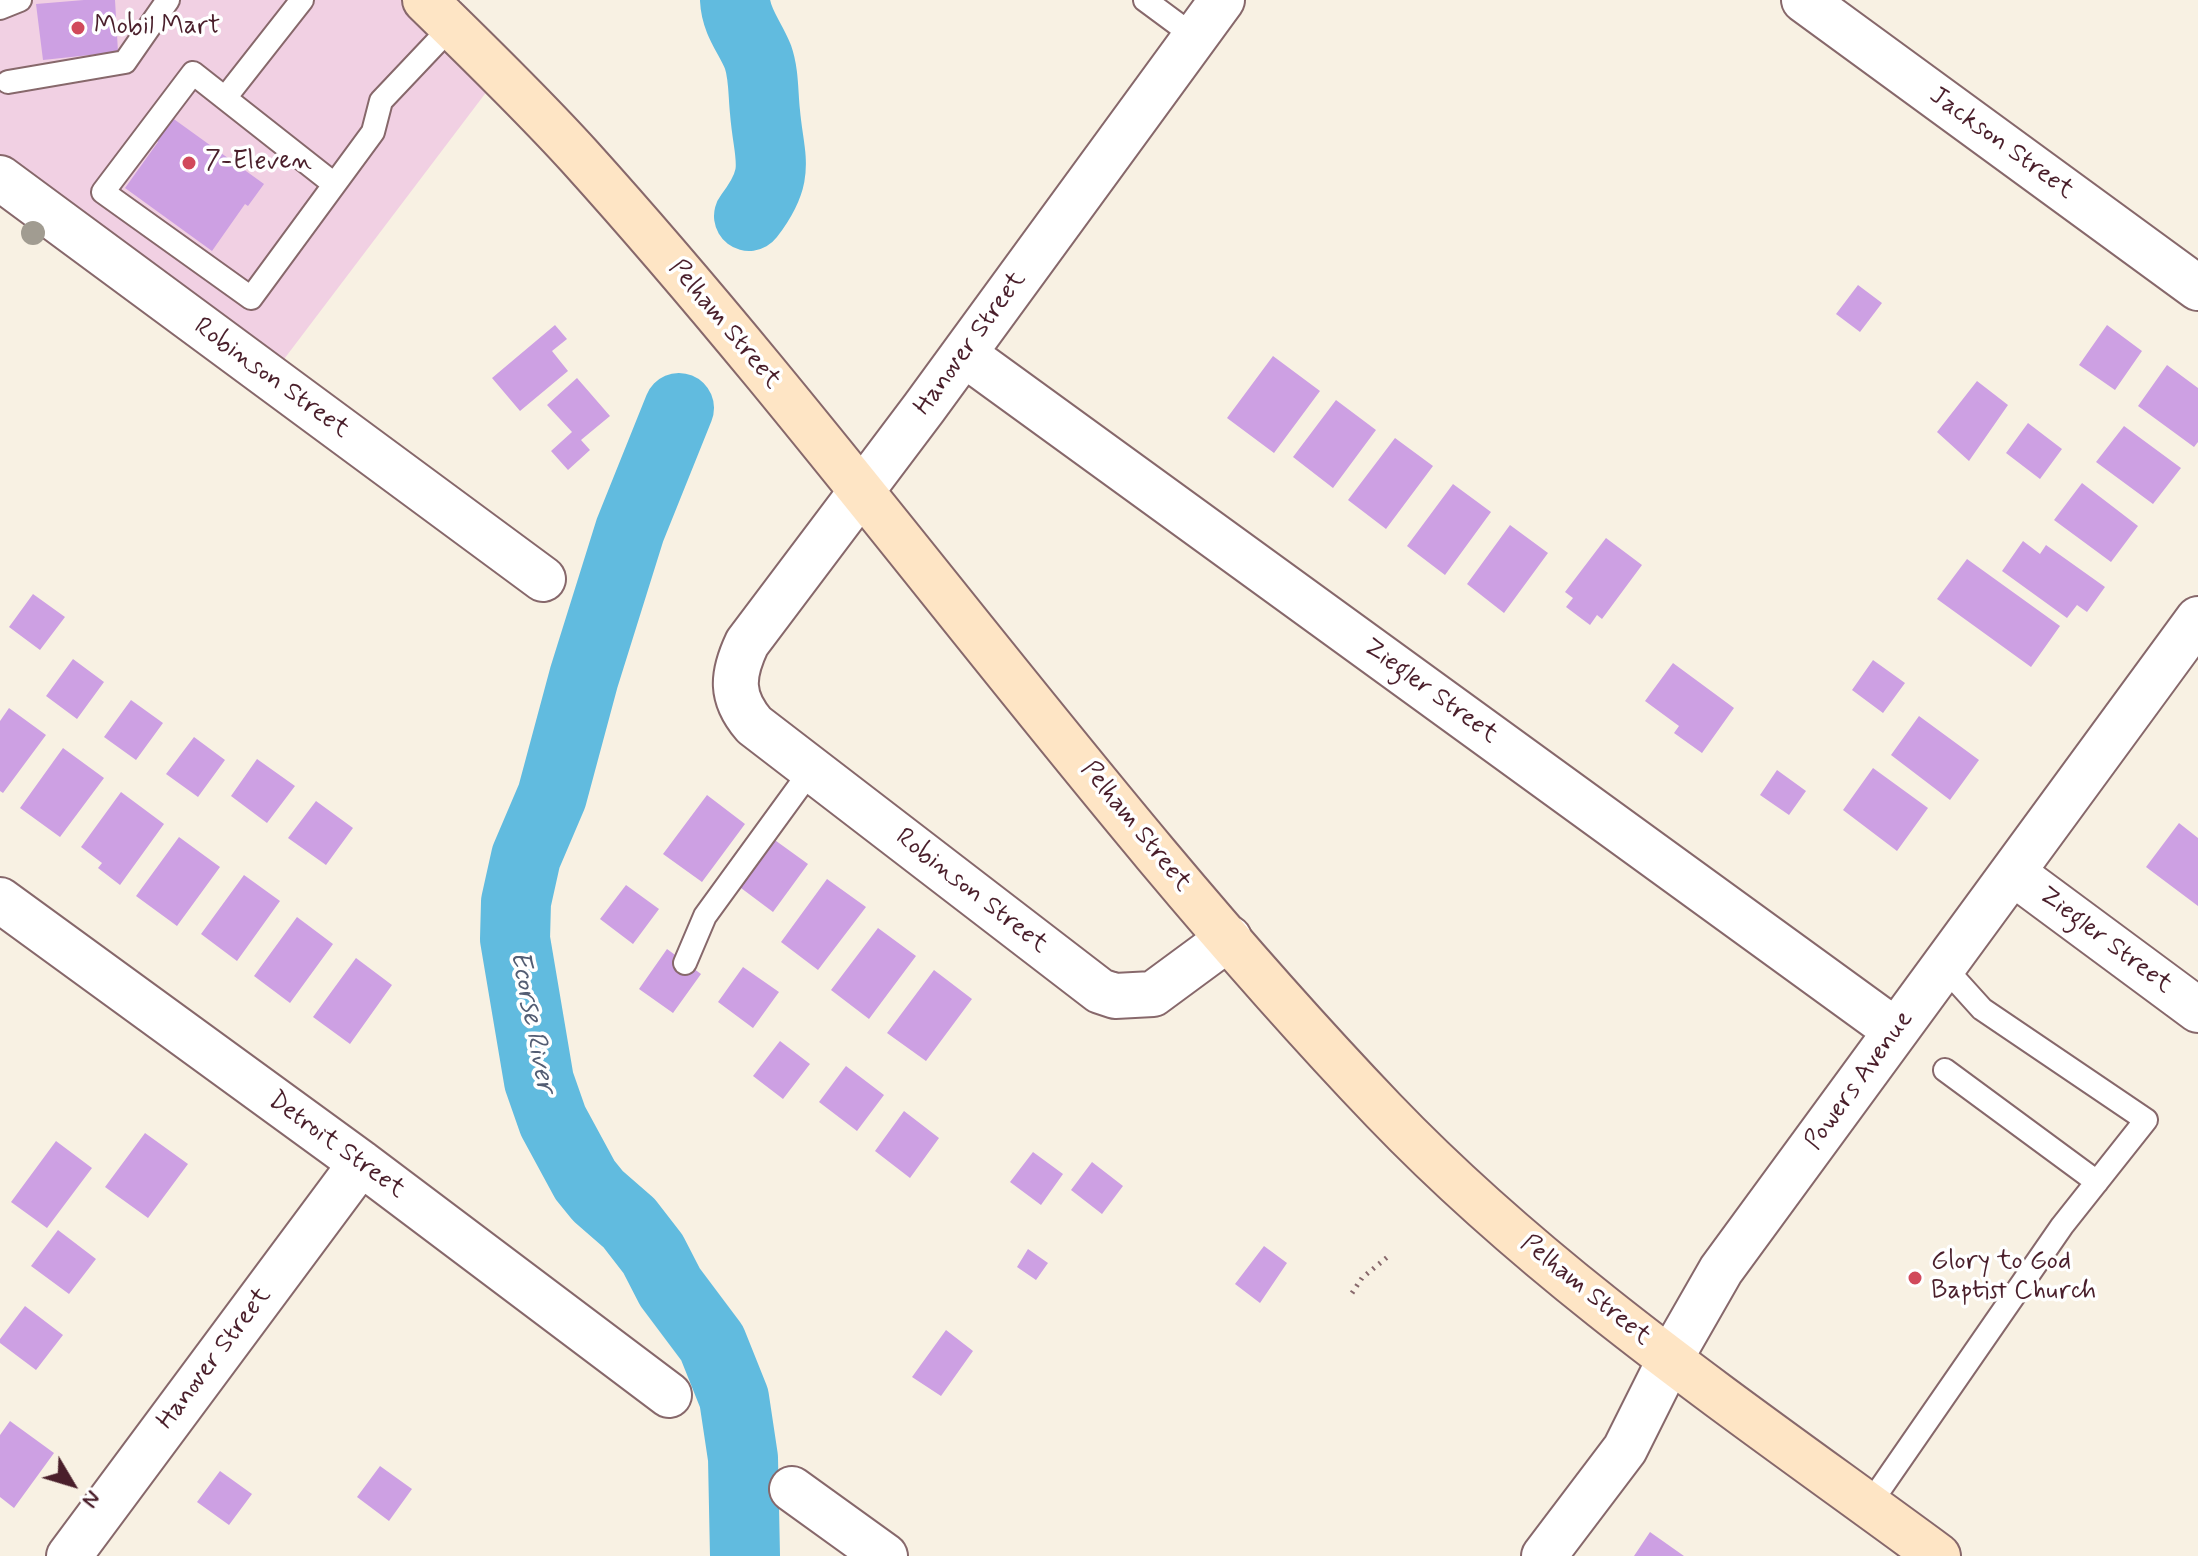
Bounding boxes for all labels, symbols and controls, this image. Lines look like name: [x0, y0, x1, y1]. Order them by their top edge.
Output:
place label: Mobil Mart: [94, 12, 220, 44]
marker: Mobil Mart: [69, 19, 87, 37]
street label: Jackson Street: [1922, 81, 2080, 207]
place label: 7-Eleven: [205, 147, 312, 179]
marker: 7-Eleven: [180, 154, 198, 172]
street label: Pelham Street: [661, 254, 787, 396]
street label: Hanover Street: [908, 266, 1034, 422]
street label: Robinson Street: [187, 312, 355, 446]
street label: Ziegler Street: [1356, 633, 1504, 751]
street label: Pelham Street: [1073, 755, 1197, 899]
street label: Robinson Street: [888, 823, 1054, 961]
street label: Ziegler Street: [2032, 881, 2178, 1001]
water label: Ecorse River: [501, 948, 561, 1096]
street label: Powers Avenue: [1799, 1005, 1921, 1157]
street label: Detroit Street: [261, 1086, 411, 1206]
street label: Pelham Street: [1513, 1229, 1657, 1353]
place label: Glory to God Baptist Church: [1931, 1247, 2096, 1308]
marker: Glory to God Baptist Church: [1906, 1269, 1924, 1287]
street label: Hanover Street: [151, 1282, 279, 1436]
north arrow: [32, 1444, 112, 1524]
text: N: [75, 1484, 106, 1513]

